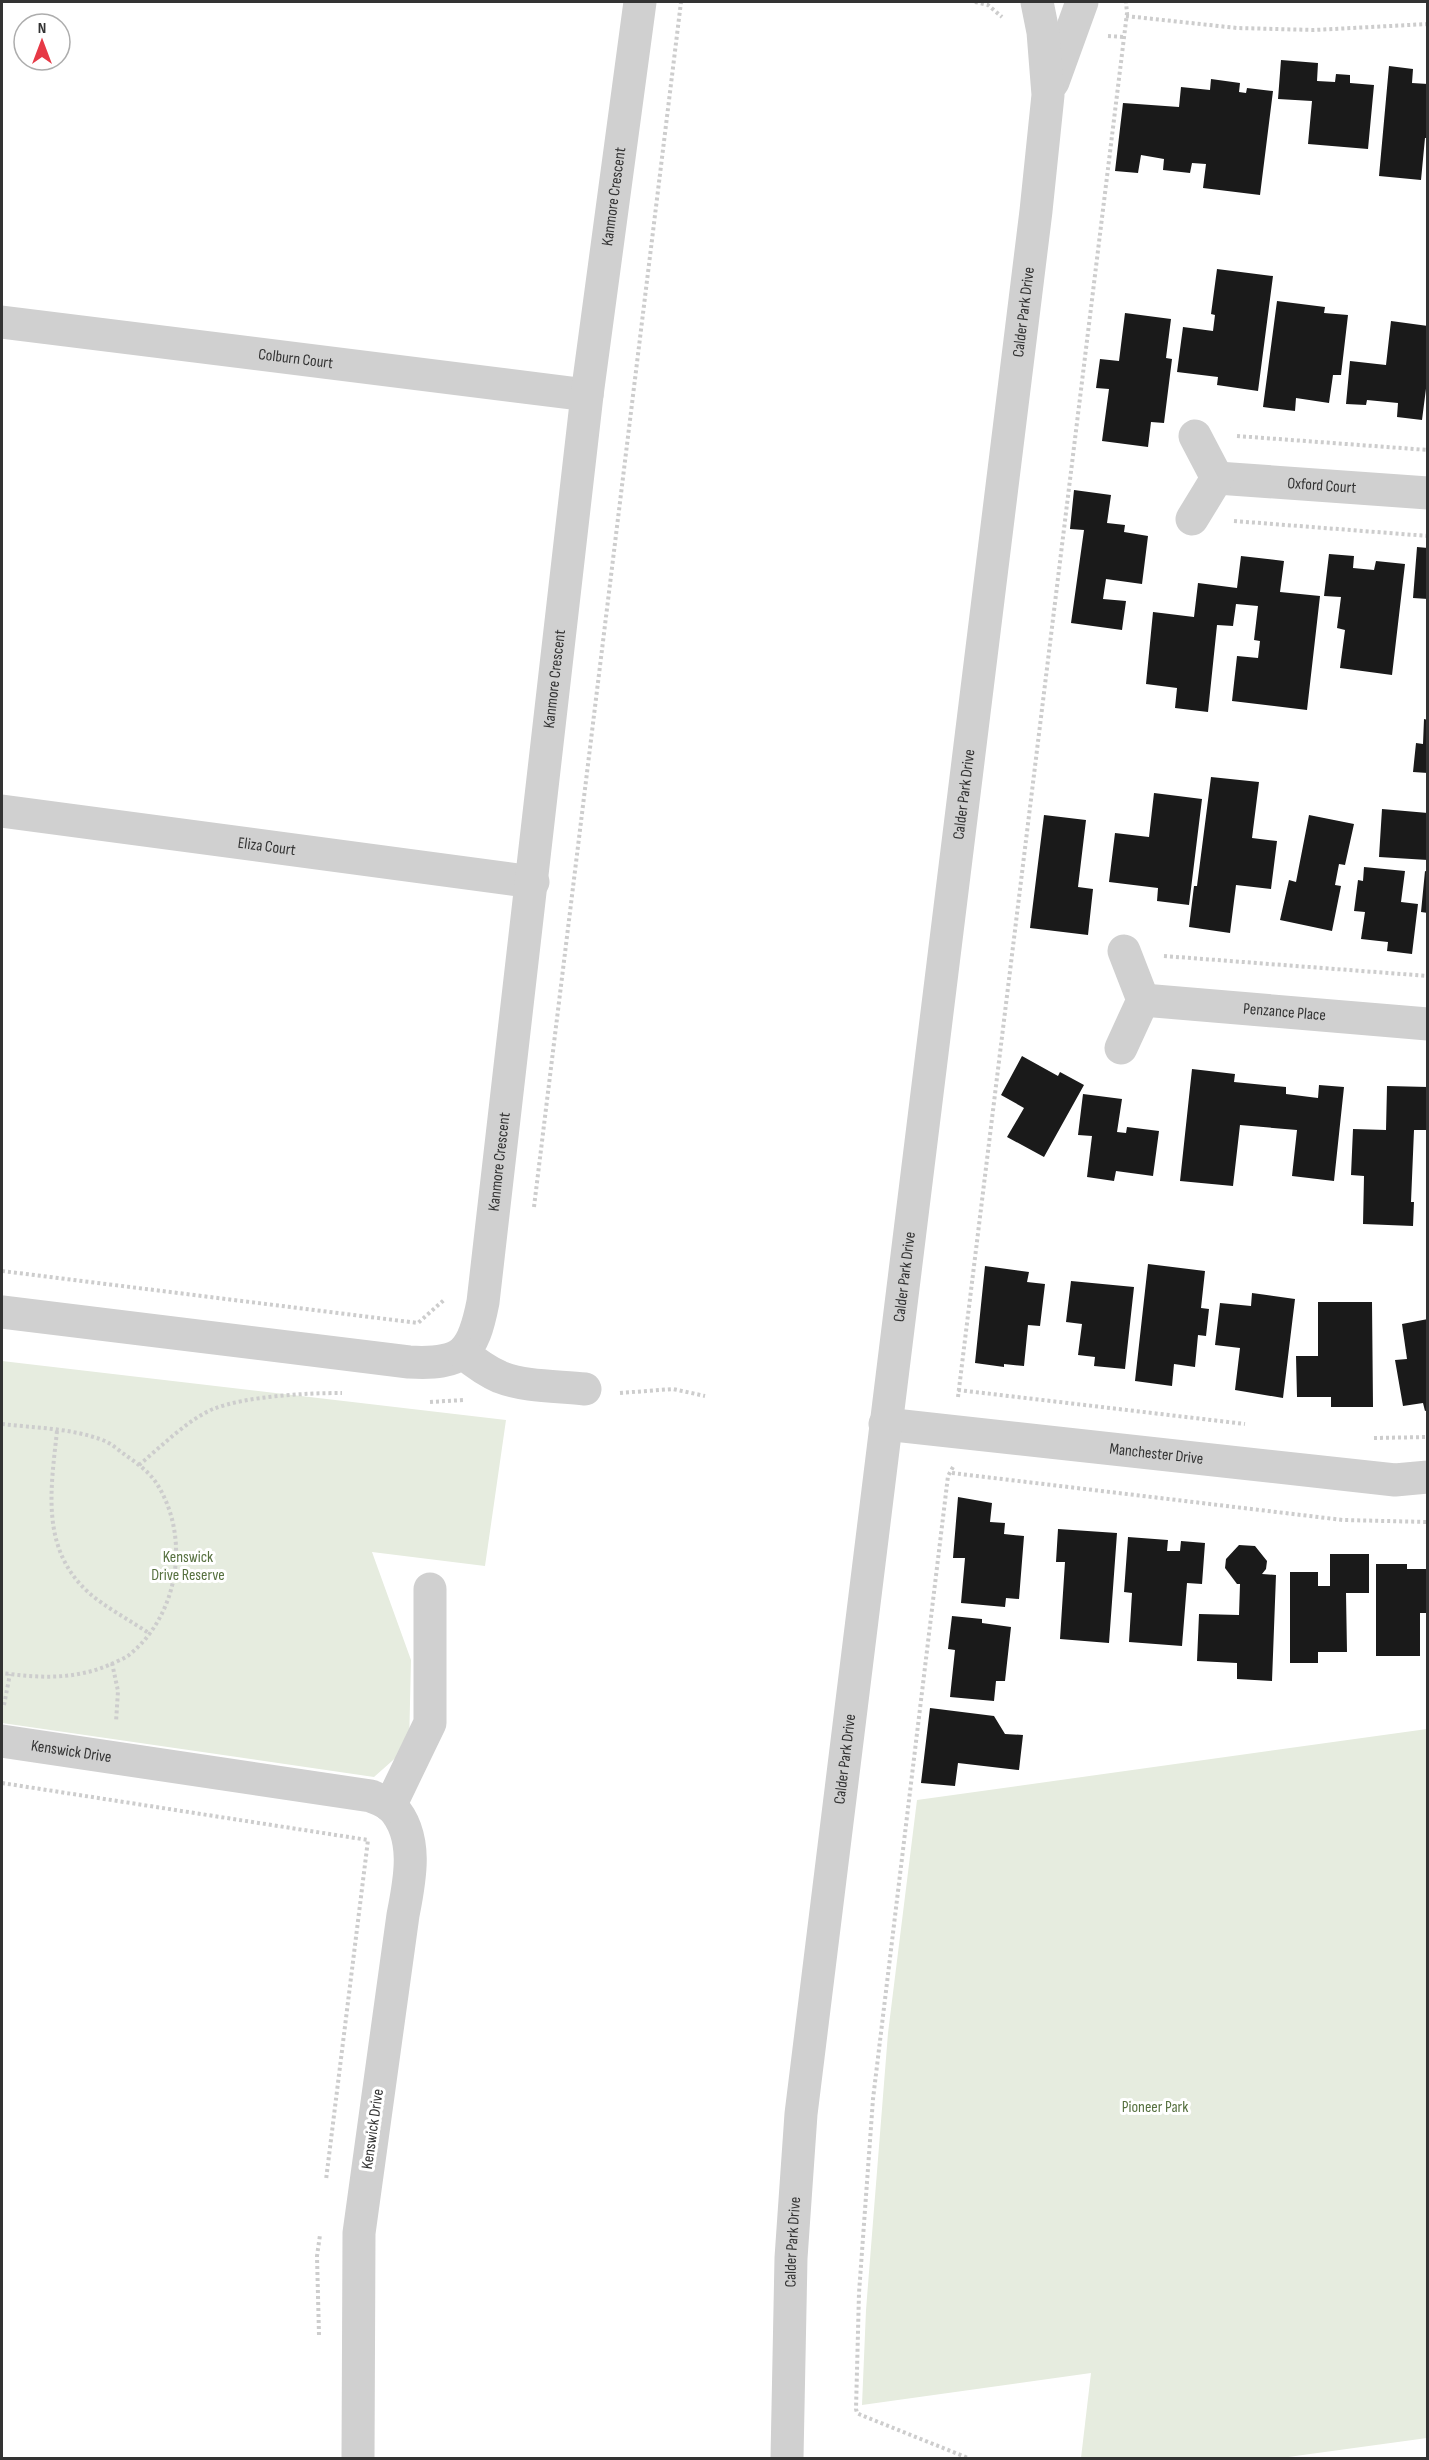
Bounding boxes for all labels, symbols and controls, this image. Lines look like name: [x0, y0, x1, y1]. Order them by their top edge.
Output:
north arrow: [12, 12, 72, 72]
text: N: [38, 19, 46, 38]
street label: Kanmore Crescent: [598, 146, 630, 247]
street label: Calder Park Drive: [1009, 266, 1039, 358]
street label: Colburn Court: [257, 345, 334, 373]
street label: Oxford Court: [1287, 474, 1357, 497]
street label: Kanmore Crescent: [539, 628, 570, 729]
street label: Calder Park Drive: [949, 748, 979, 841]
street label: Eliza Court: [237, 833, 297, 860]
street label: Penzance Place: [1242, 999, 1327, 1025]
street label: Kanmore Crescent: [484, 1111, 514, 1212]
street label: Calder Park Drive: [889, 1230, 919, 1323]
street label: Manchester Drive: [1108, 1439, 1204, 1468]
park label: Kenswick Drive Reserve: [151, 1548, 225, 1585]
street label: Calder Park Drive: [830, 1713, 860, 1805]
street label: Kenswick Drive: [30, 1736, 113, 1767]
street label: Kenswick Drive: [358, 2088, 388, 2170]
park label: Pioneer Park: [1122, 2098, 1188, 2117]
street label: Calder Park Drive: [781, 2196, 805, 2288]

